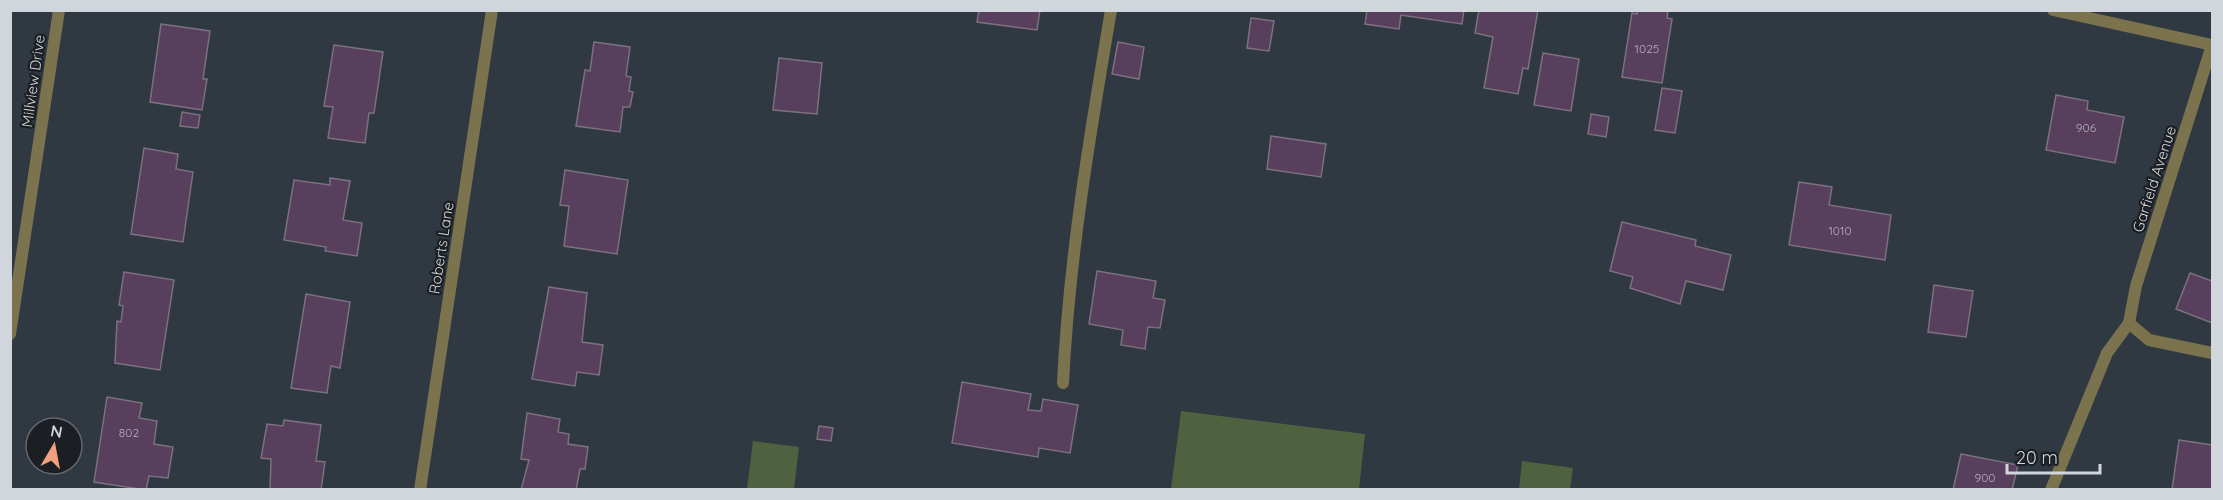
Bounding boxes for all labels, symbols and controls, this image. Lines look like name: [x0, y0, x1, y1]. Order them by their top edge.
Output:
street label: Millview Drive: [17, 34, 49, 128]
house number: 1025: [1635, 41, 1659, 56]
house number: 906: [2076, 120, 2097, 135]
street label: Garfield Avenue: [2128, 124, 2180, 234]
street label: Roberts Lane: [424, 201, 458, 295]
house number: 1010: [1828, 223, 1852, 238]
north arrow: [24, 416, 84, 476]
text: N: [49, 420, 64, 442]
house number: 802: [119, 425, 139, 440]
scale bar: [2007, 437, 2100, 475]
text: 20 m: [2016, 446, 2058, 469]
house number: 900: [1975, 470, 1995, 485]

